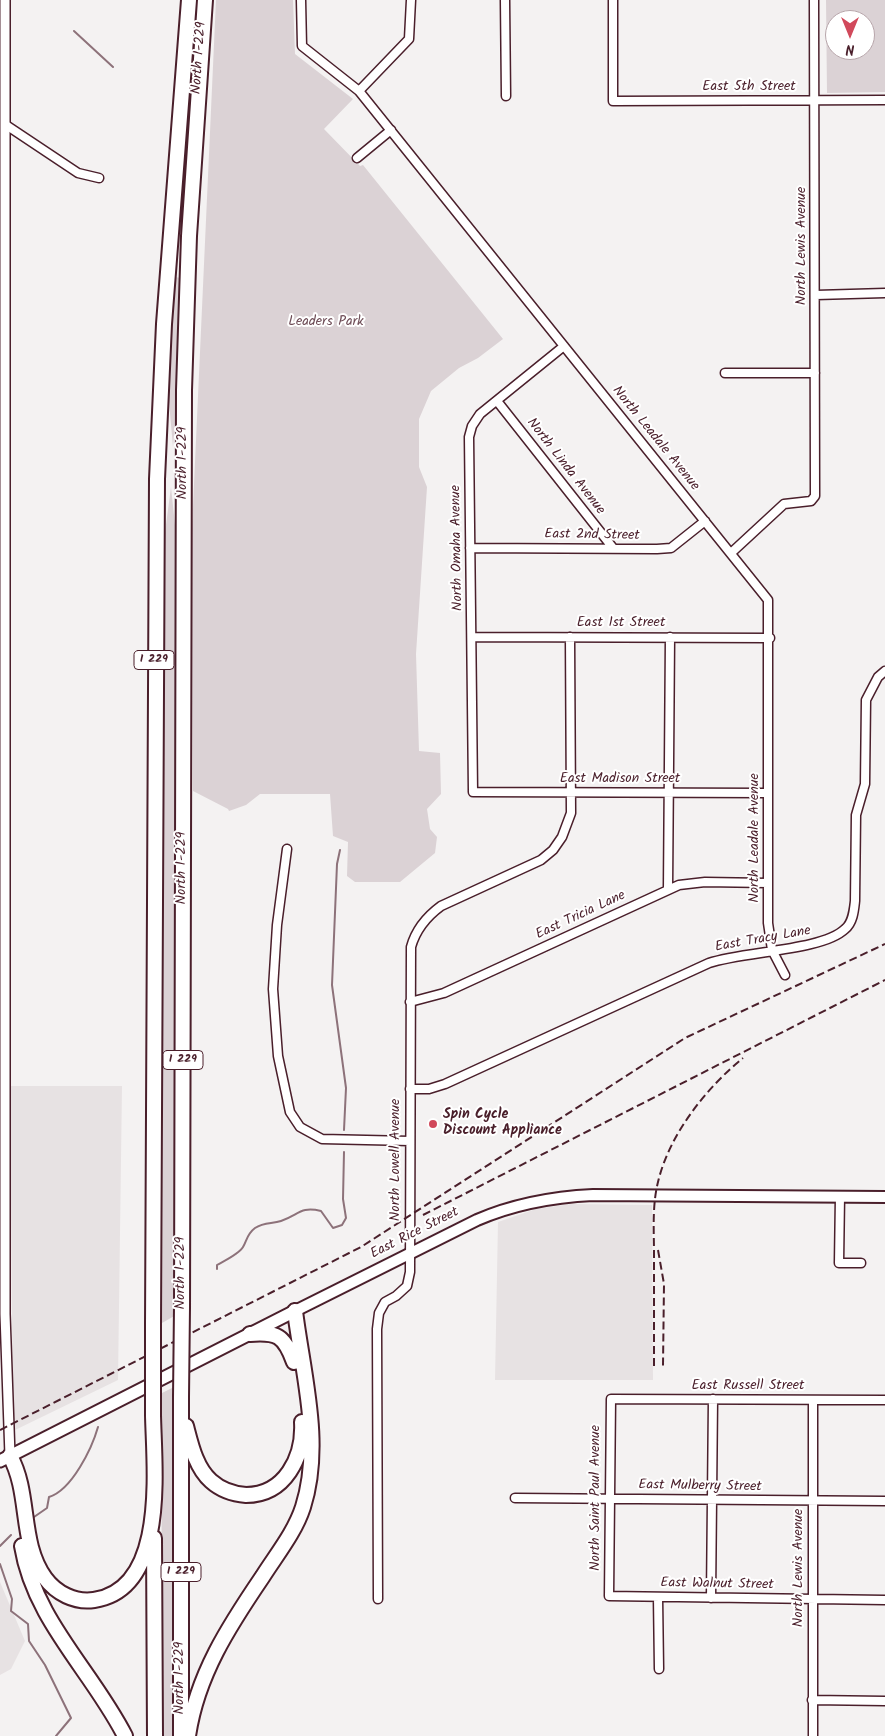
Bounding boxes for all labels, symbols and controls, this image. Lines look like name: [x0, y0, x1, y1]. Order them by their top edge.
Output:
north arrow: [825, 10, 875, 60]
street label: North I-229: [189, 21, 211, 95]
text: N: [846, 38, 854, 60]
street label: East 5th Street: [702, 80, 796, 96]
street label: North Lewis Avenue: [795, 187, 811, 305]
park label: Leaders Park: [288, 315, 364, 331]
street label: North Leadale Avenue: [608, 383, 702, 495]
street label: North Linda Avenue: [522, 415, 608, 519]
street label: North I-229: [176, 427, 192, 499]
street label: North Omaha Avenue: [449, 485, 467, 611]
street label: East 2nd Street: [544, 527, 640, 545]
street label: East 1st Street: [577, 616, 665, 632]
road number: I 229: [134, 650, 174, 670]
street label: East Madison Street: [560, 772, 680, 788]
street label: North Leadale Avenue: [748, 773, 764, 903]
street label: North I-229: [175, 832, 191, 904]
street label: East Tricia Lane: [534, 888, 628, 944]
street label: East Tracy Lane: [714, 923, 812, 957]
road number: I 229: [163, 1050, 203, 1070]
street label: North Lowell Avenue: [389, 1099, 405, 1221]
place label: Spin Cycle Discount Appliance: [443, 1108, 562, 1140]
marker: Spin Cycle Discount Appliance: [427, 1118, 439, 1130]
street label: East Rice Street: [368, 1205, 462, 1263]
street label: North I-229: [174, 1237, 190, 1309]
street label: East Russell Street: [692, 1379, 804, 1395]
street label: North Saint Paul Avenue: [589, 1425, 605, 1571]
street label: East Mulberry Street: [638, 1478, 762, 1496]
street label: North Lewis Avenue: [792, 1509, 808, 1627]
road number: I 229: [161, 1562, 201, 1581]
street label: East Walnut Street: [660, 1576, 774, 1594]
street label: North I-229: [173, 1642, 189, 1714]

